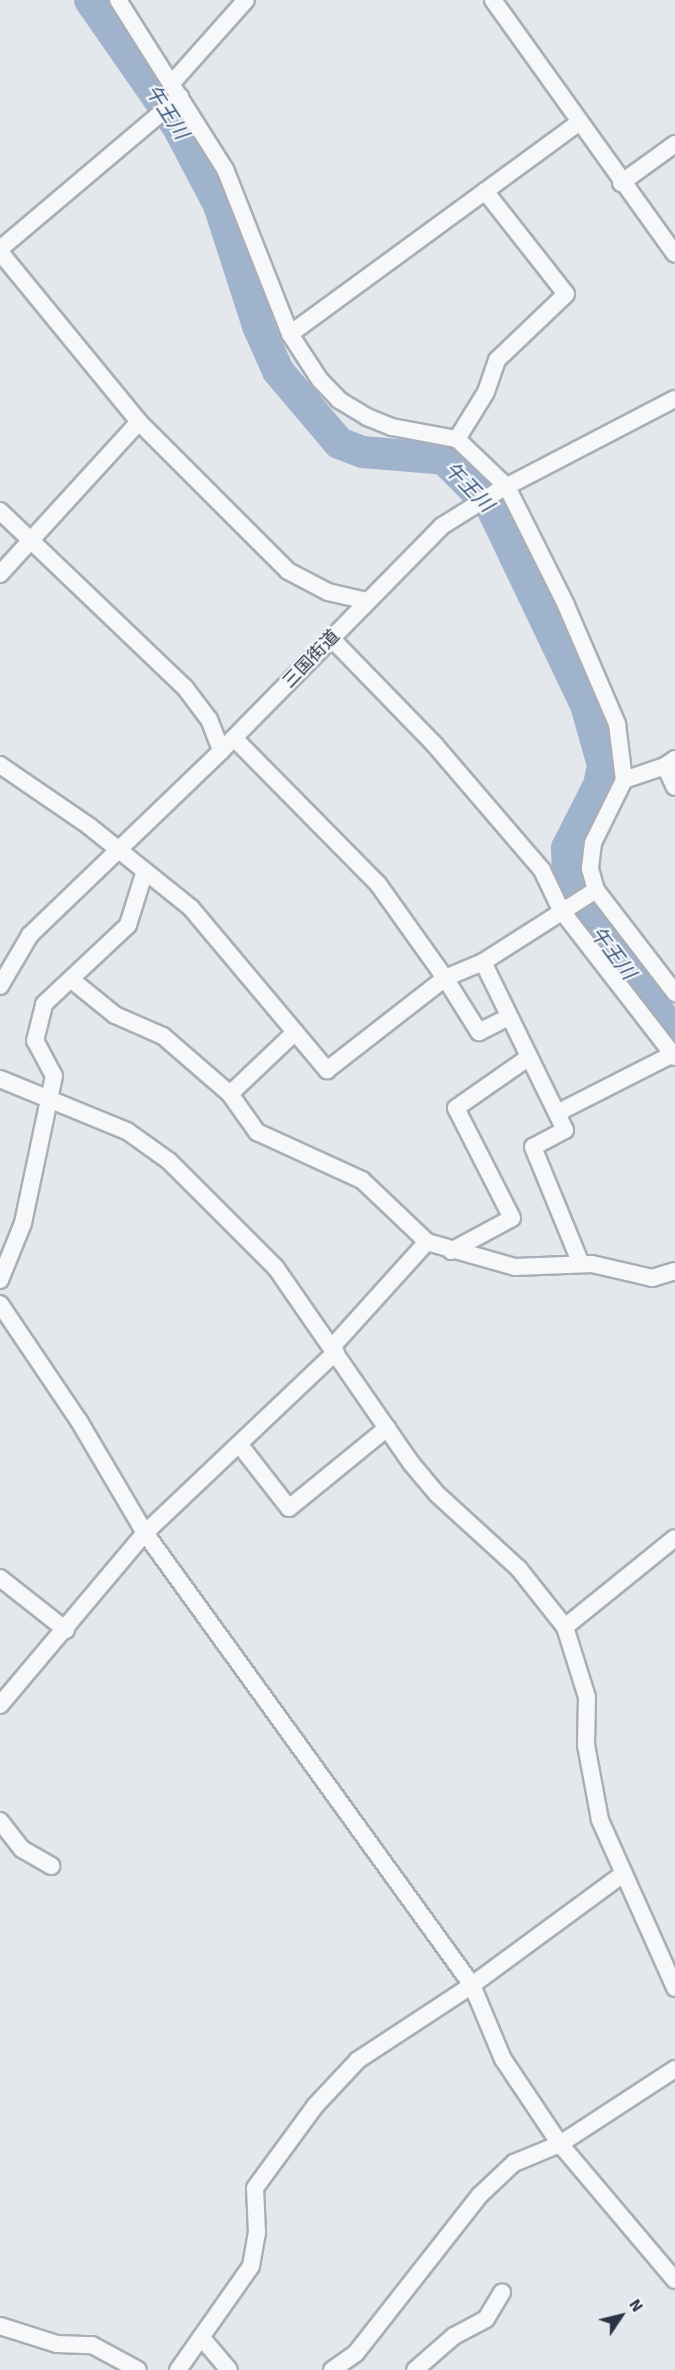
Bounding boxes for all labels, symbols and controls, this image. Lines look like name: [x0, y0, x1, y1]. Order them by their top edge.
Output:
water label: 午王川: [141, 80, 193, 144]
water label: 午王川: [440, 457, 498, 517]
street label: 三国街道: [278, 626, 344, 692]
water label: 午王川: [585, 922, 641, 984]
north arrow: [591, 2286, 651, 2346]
text: N: [624, 2295, 647, 2316]

